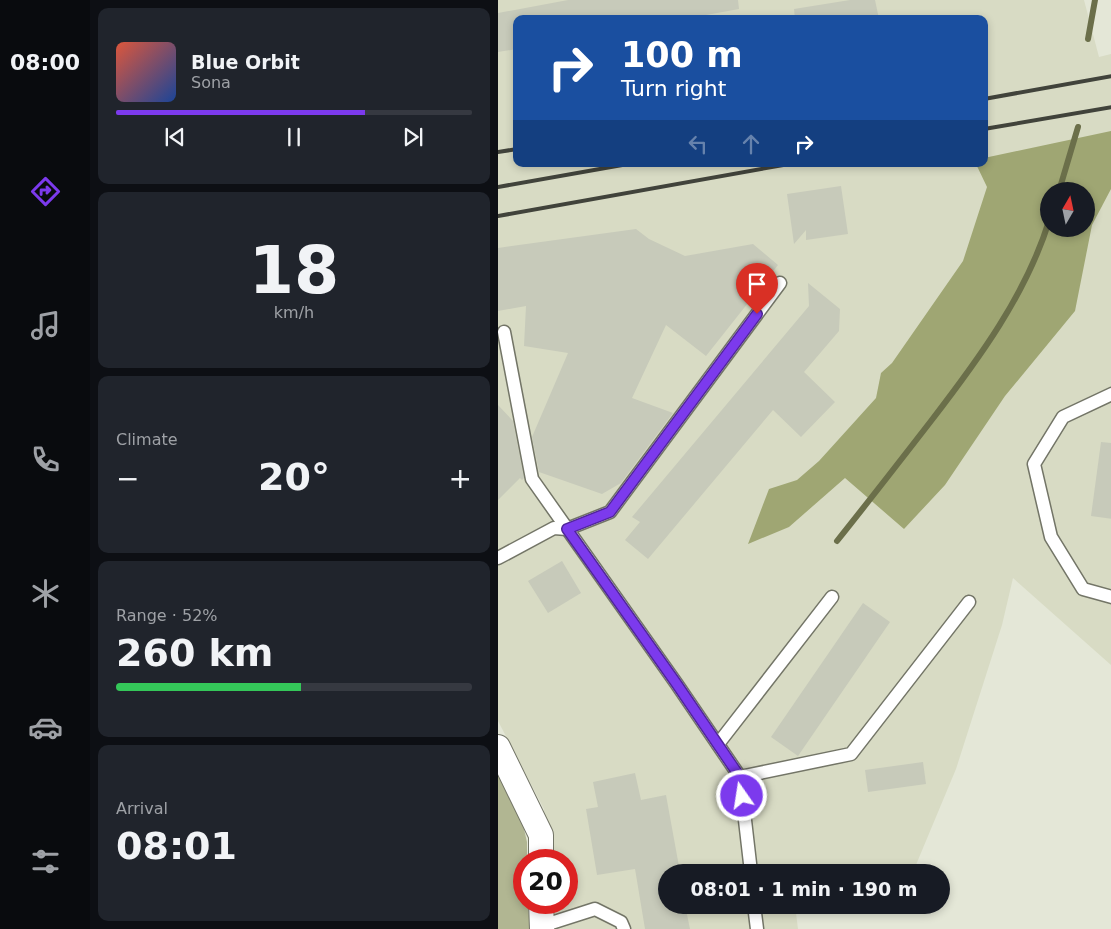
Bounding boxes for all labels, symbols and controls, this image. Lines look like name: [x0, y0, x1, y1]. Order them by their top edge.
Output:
icon: right: [538, 35, 603, 100]
text: 100 m: [621, 35, 743, 75]
text: 08:00: [10, 50, 80, 75]
text: Blue Orbit: [191, 51, 300, 73]
text: Sona: [191, 73, 231, 92]
text: Turn right: [621, 76, 726, 101]
icon: previous: [161, 123, 189, 151]
icon: pause: [280, 123, 308, 151]
icon: next: [399, 123, 427, 151]
icon: left: [684, 130, 712, 158]
icon: ahead: [737, 130, 765, 158]
icon: right: [790, 130, 818, 158]
icon: directions: [28, 174, 63, 209]
north arrow: [1040, 182, 1096, 238]
map controls: [1040, 182, 1095, 237]
text: 18: [249, 233, 339, 308]
pin: [736, 263, 778, 314]
icon: arrive: [743, 270, 771, 298]
text: km/h: [274, 303, 314, 322]
icon: music: [28, 308, 63, 343]
text: Climate: [116, 430, 178, 449]
icon: phone: [28, 442, 63, 477]
text: 20°: [258, 455, 330, 499]
text: −: [116, 462, 139, 495]
text: +: [449, 462, 472, 495]
icon: climate: [28, 576, 63, 611]
text: Range · 52%: [116, 606, 218, 625]
text: 260 km: [116, 631, 273, 675]
icon: car: [28, 710, 63, 745]
position arrow: [715, 769, 767, 821]
text: Arrival: [116, 799, 168, 818]
text: 08:01: [116, 824, 237, 868]
icon: filters: [28, 844, 63, 879]
speed limit sign: 20: [513, 849, 578, 914]
text: 08:01 · 1 min · 190 m: [690, 878, 918, 900]

